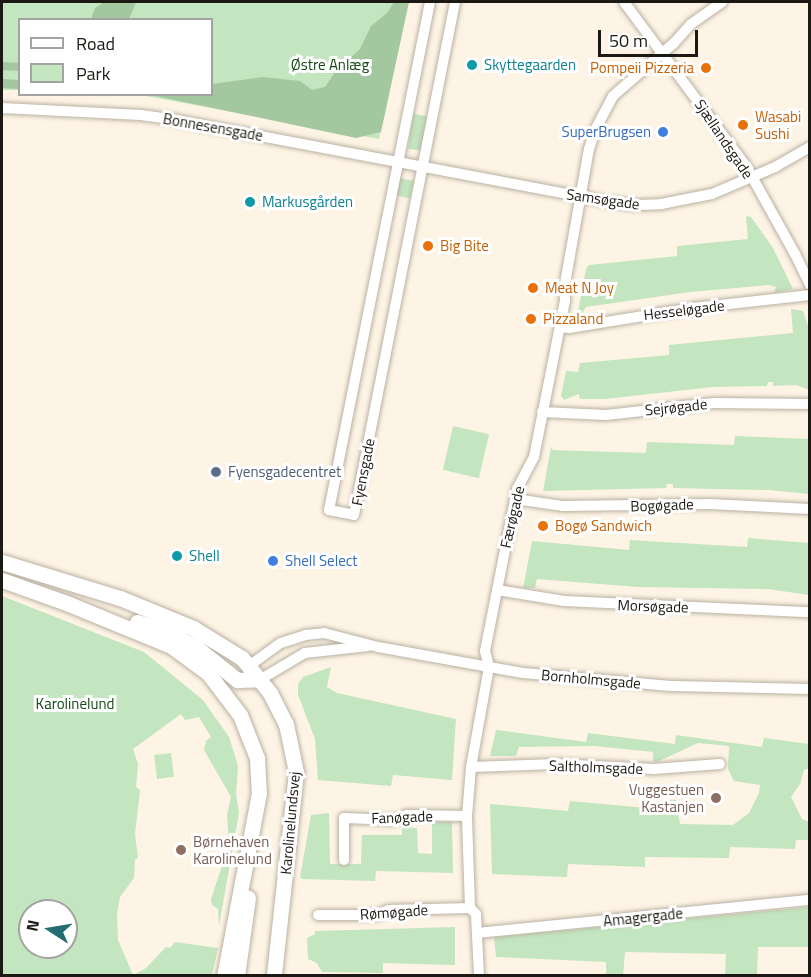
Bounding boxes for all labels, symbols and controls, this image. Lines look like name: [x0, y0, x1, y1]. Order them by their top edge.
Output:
legend: [18, 18, 213, 96]
scale bar: [601, 18, 702, 56]
text: 50 m: [609, 27, 648, 54]
text: Road: [76, 30, 115, 57]
park label: Østre Anlæg: [291, 56, 369, 74]
place label: Skyttegaarden: [484, 56, 576, 74]
marker: Skyttegaarden: [465, 58, 479, 72]
place label: Pompeii Pizzeria: [590, 59, 694, 77]
text: Park: [76, 60, 110, 87]
marker: Pompeii Pizzeria: [699, 61, 713, 75]
street label: Sjællandsgade: [691, 96, 757, 182]
place label: Wasabi Sushi: [755, 107, 801, 142]
street label: Bonnesensgade: [162, 109, 264, 145]
marker: Wasabi Sushi: [736, 118, 750, 132]
place label: SuperBrugsen: [562, 123, 651, 141]
marker: SuperBrugsen: [656, 125, 670, 139]
street label: Samsøgade: [565, 185, 641, 213]
place label: Markusgården: [262, 193, 353, 211]
marker: Markusgården: [243, 195, 257, 209]
place label: Big Bite: [440, 237, 489, 255]
marker: Big Bite: [421, 239, 435, 253]
place label: Meat N Joy: [545, 279, 614, 297]
marker: Meat N Joy: [526, 281, 540, 295]
street label: Hesseløgade: [643, 296, 725, 324]
place label: Pizzaland: [543, 310, 603, 328]
marker: Pizzaland: [524, 312, 538, 326]
street label: Sejrøgade: [644, 395, 708, 419]
street label: Fyensgade: [348, 437, 378, 507]
place label: Fyensgadecentret: [228, 463, 341, 481]
marker: Fyensgadecentret: [209, 465, 223, 479]
street label: Færøgade: [496, 484, 528, 550]
street label: Bogøgade: [630, 495, 694, 515]
place label: Bogø Sandwich: [555, 517, 652, 535]
marker: Bogø Sandwich: [536, 519, 550, 533]
place label: Shell: [189, 547, 220, 565]
marker: Shell: [170, 549, 184, 563]
place label: Shell Select: [285, 552, 358, 570]
marker: Shell Select: [266, 554, 280, 568]
street label: Morsøgade: [617, 596, 689, 616]
street label: Bornholmsgade: [540, 666, 642, 692]
park label: Karolinelund: [36, 695, 114, 713]
street label: Saltholmsgade: [549, 756, 643, 778]
street label: Karolinelundsvej: [277, 771, 303, 875]
place label: Vuggestuen Kastanjen: [629, 780, 704, 815]
marker: Vuggestuen Kastanjen: [709, 791, 723, 805]
street label: Fanøgade: [371, 807, 433, 827]
place label: Børnehaven Karolinelund: [193, 832, 272, 867]
marker: Børnehaven Karolinelund: [174, 843, 188, 857]
north arrow: [18, 899, 78, 959]
street label: Rømøgade: [359, 901, 429, 923]
street label: Amagergade: [602, 904, 684, 930]
text: N: [19, 918, 45, 934]

